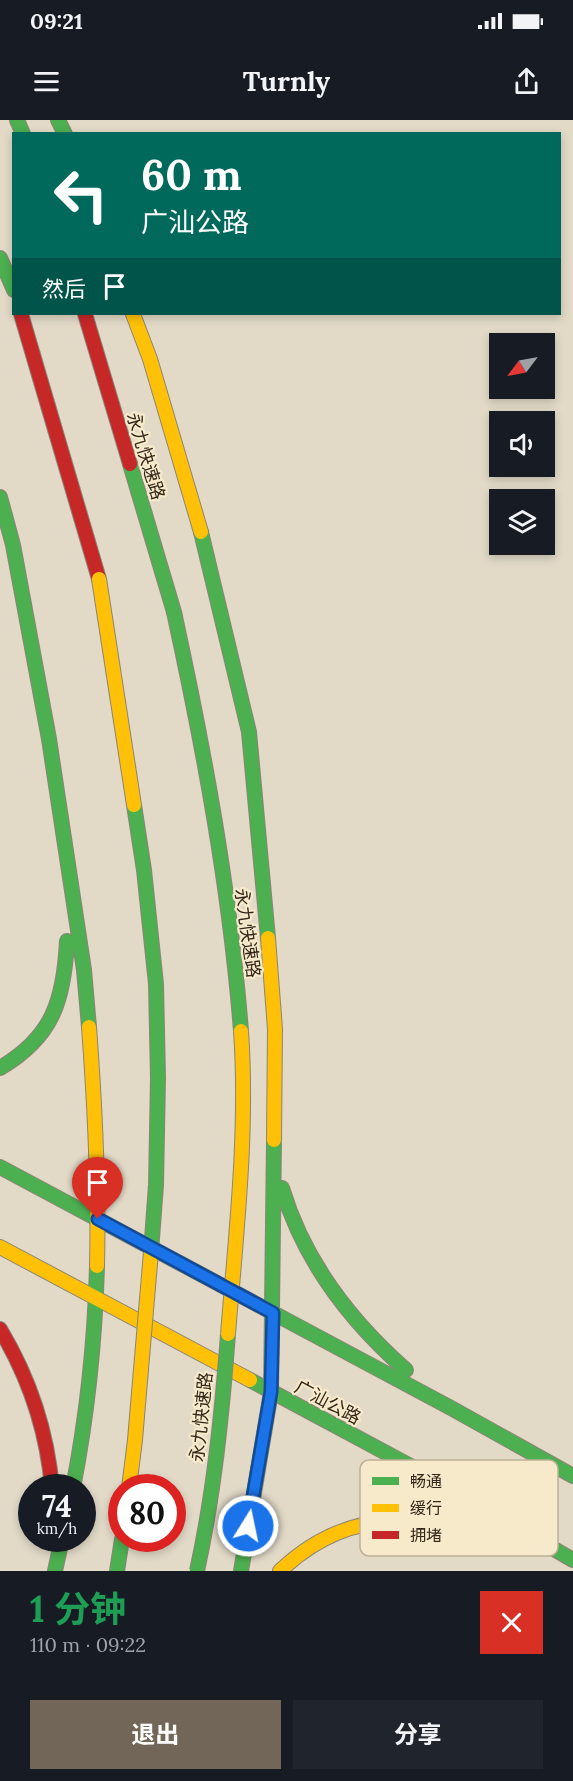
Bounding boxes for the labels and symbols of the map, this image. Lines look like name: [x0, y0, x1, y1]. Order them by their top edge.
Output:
north arrow: [489, 333, 555, 399]
street label: 永九快速路: [122, 410, 170, 502]
street label: 永九快速路: [230, 887, 266, 979]
pin: [72, 1157, 123, 1219]
street label: 永九快速路: [185, 1371, 217, 1463]
street label: 广汕公路: [291, 1375, 365, 1429]
legend: [360, 1460, 558, 1556]
text: 畅通: [410, 1471, 442, 1491]
speed limit sign: 80: [108, 1474, 186, 1552]
position arrow: [216, 1494, 280, 1558]
text: 缓行: [410, 1498, 442, 1518]
text: 拥堵: [410, 1525, 442, 1545]

